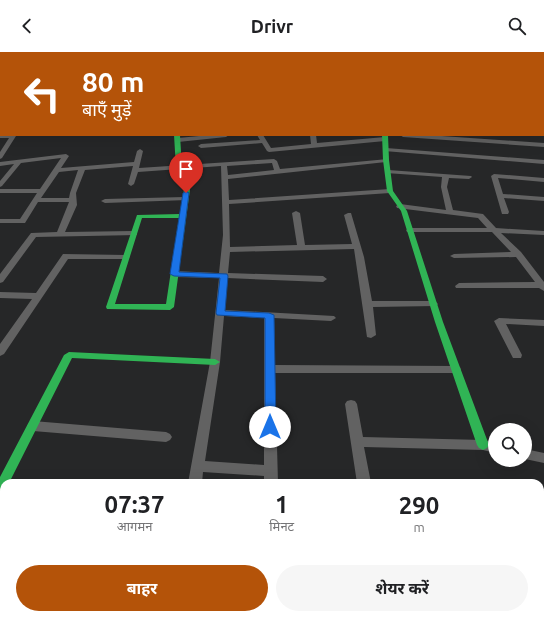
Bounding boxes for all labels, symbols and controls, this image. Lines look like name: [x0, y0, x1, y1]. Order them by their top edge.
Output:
icon: back: [16, 15, 38, 37]
icon: search: [506, 15, 528, 37]
text: Drivr: [251, 16, 293, 36]
text: 80 m: [82, 66, 144, 97]
icon: left: [16, 68, 68, 120]
text: बाएँ मुड़ें: [82, 99, 131, 119]
pin: [169, 152, 203, 193]
icon: arrive: [175, 158, 197, 180]
position arrow: [249, 406, 291, 448]
map controls: [488, 423, 532, 467]
button: search: [488, 423, 532, 467]
text: 07:37: [105, 491, 165, 518]
text: 1: [275, 491, 288, 518]
text: 290: [399, 492, 439, 519]
text: आगमन: [117, 519, 152, 533]
text: मिनट: [269, 519, 294, 533]
text: m: [413, 520, 425, 534]
button: बाहर: [16, 565, 268, 611]
button: शेयर करें: [276, 565, 528, 611]

